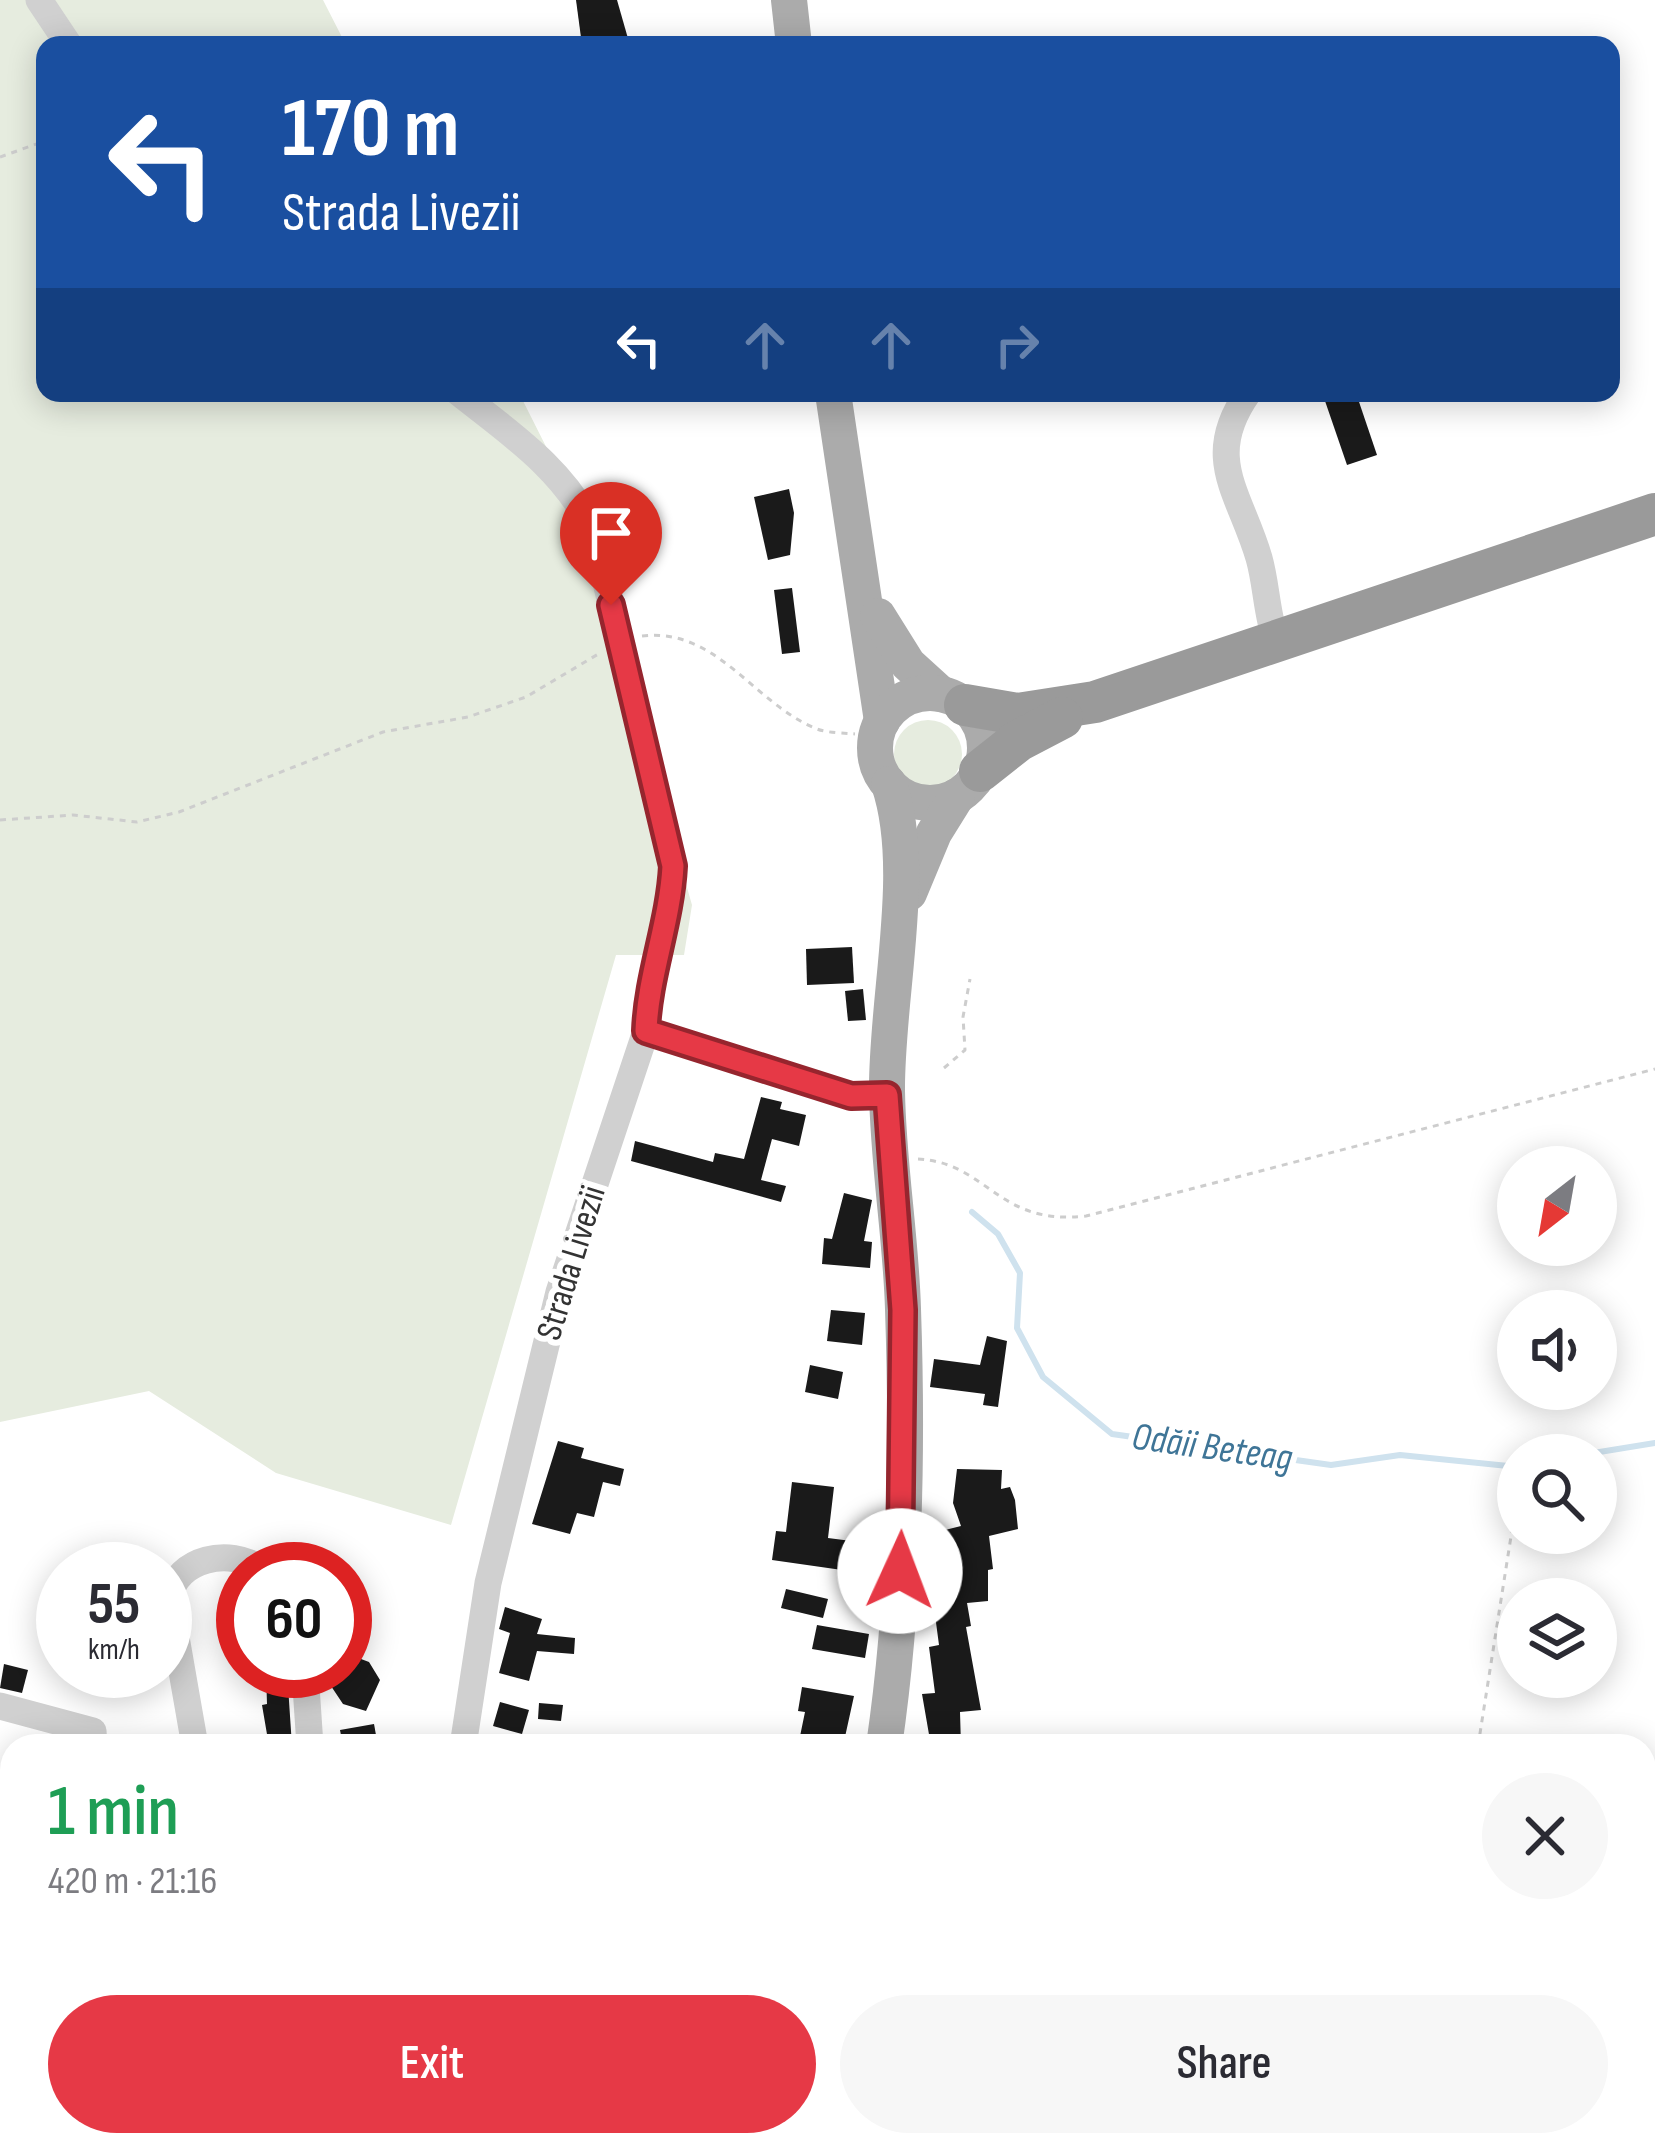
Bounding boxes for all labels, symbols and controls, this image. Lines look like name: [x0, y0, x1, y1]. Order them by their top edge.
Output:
text: 170 m: [282, 79, 459, 180]
icon: left: [84, 84, 240, 240]
text: Strada Livezii: [282, 181, 521, 246]
icon: left: [606, 312, 672, 378]
icon: ahead: [732, 312, 798, 378]
icon: ahead: [858, 312, 924, 378]
icon: right: [984, 312, 1050, 378]
pin: [560, 482, 662, 605]
icon: arrive: [578, 500, 644, 566]
north arrow: [1497, 1146, 1617, 1266]
map controls: [1497, 1146, 1617, 1698]
street label: Strada Livezii: [528, 1181, 616, 1345]
button: sound: [1497, 1290, 1617, 1410]
water label: Odăii Beteag: [1129, 1413, 1295, 1483]
button: search: [1497, 1434, 1617, 1554]
position arrow: [837, 1508, 963, 1634]
speed limit sign: 60: [216, 1542, 372, 1698]
text: 55: [88, 1569, 140, 1641]
button: layers: [1497, 1578, 1617, 1698]
text: km/h: [88, 1632, 140, 1668]
text: 1 min: [48, 1769, 179, 1856]
button: close: [1482, 1773, 1608, 1899]
text: 420 m · 21:16: [48, 1858, 217, 1905]
button: Exit: [48, 1995, 816, 2133]
button: Share: [840, 1995, 1608, 2133]

